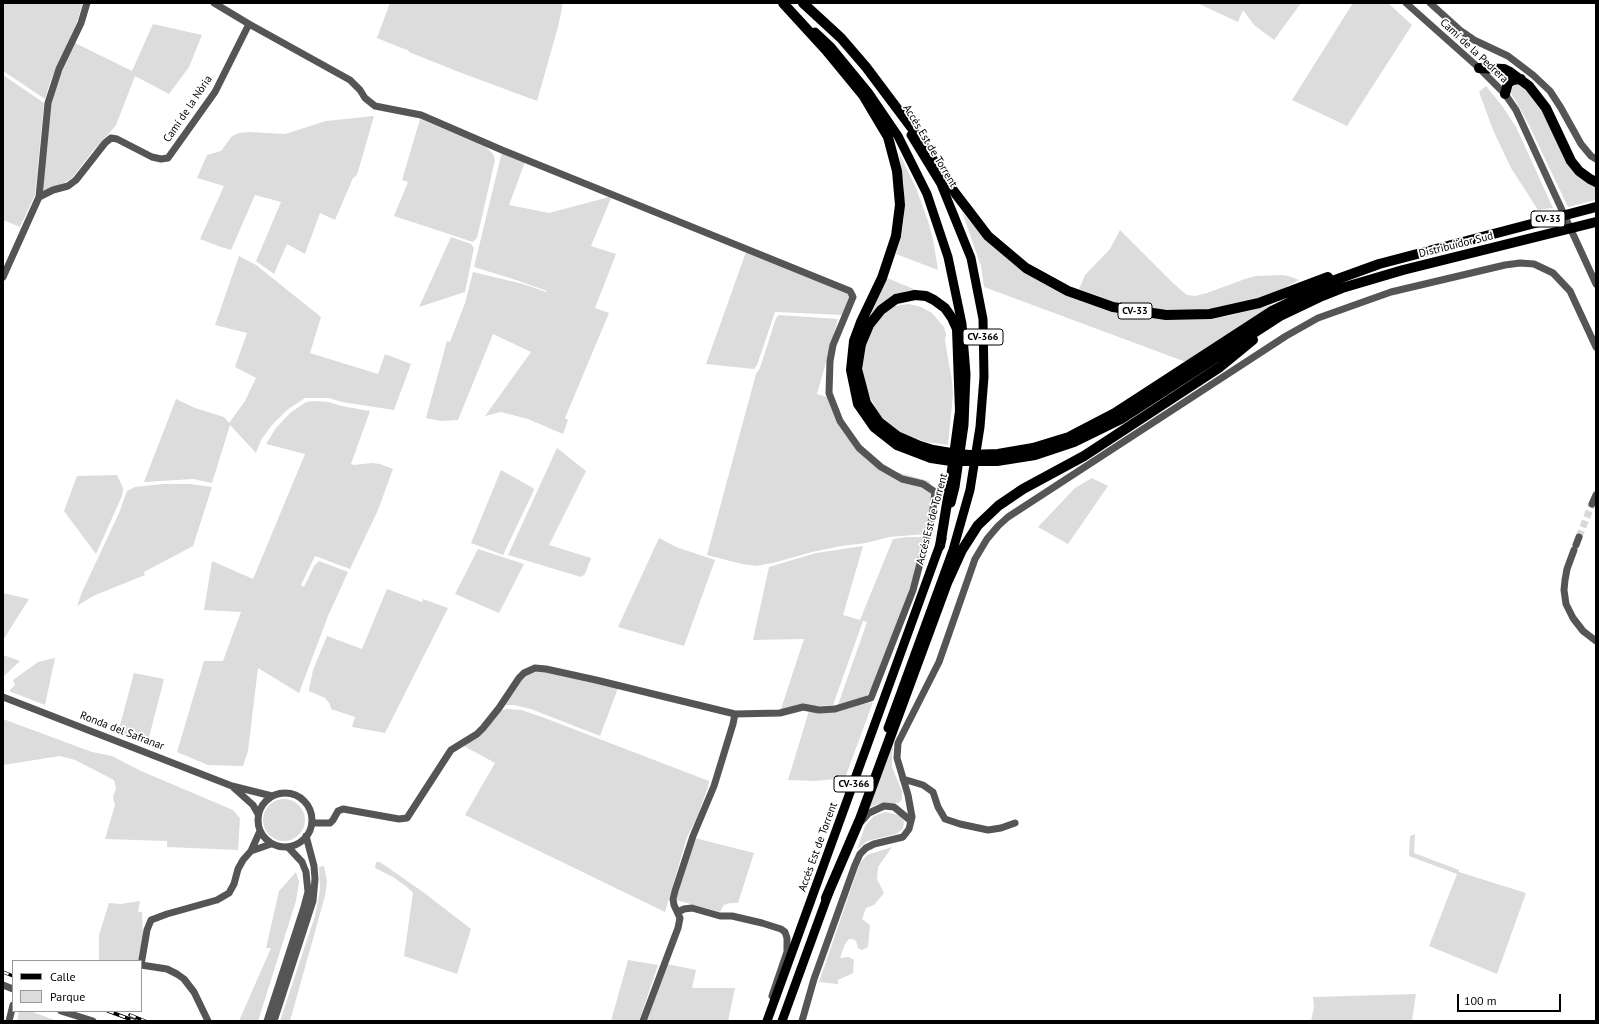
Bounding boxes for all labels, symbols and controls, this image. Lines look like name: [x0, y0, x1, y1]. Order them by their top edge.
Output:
street label: Camí de la Pedrera: [1437, 16, 1511, 86]
street label: Camí de la Nòria: [161, 73, 215, 145]
street label: Accés Est de Torrent: [900, 102, 960, 190]
road number: CV-33: [1531, 211, 1565, 227]
street label: Distribuïdor Sud: [1417, 229, 1495, 261]
road number: CV-33: [1118, 303, 1152, 319]
road number: CV-366: [963, 329, 1003, 345]
street label: Accés Est de Torrent: [913, 472, 951, 566]
street label: Ronda del Safranar: [78, 709, 166, 753]
road number: CV-366: [834, 776, 874, 792]
street label: Accés Est de Torrent: [796, 801, 840, 893]
legend: [12, 960, 142, 1012]
text: Calle: [50, 969, 76, 984]
scale bar: [1459, 986, 1563, 1012]
text: Parque: [50, 989, 85, 1004]
text: 100 m: [1464, 993, 1497, 1008]

